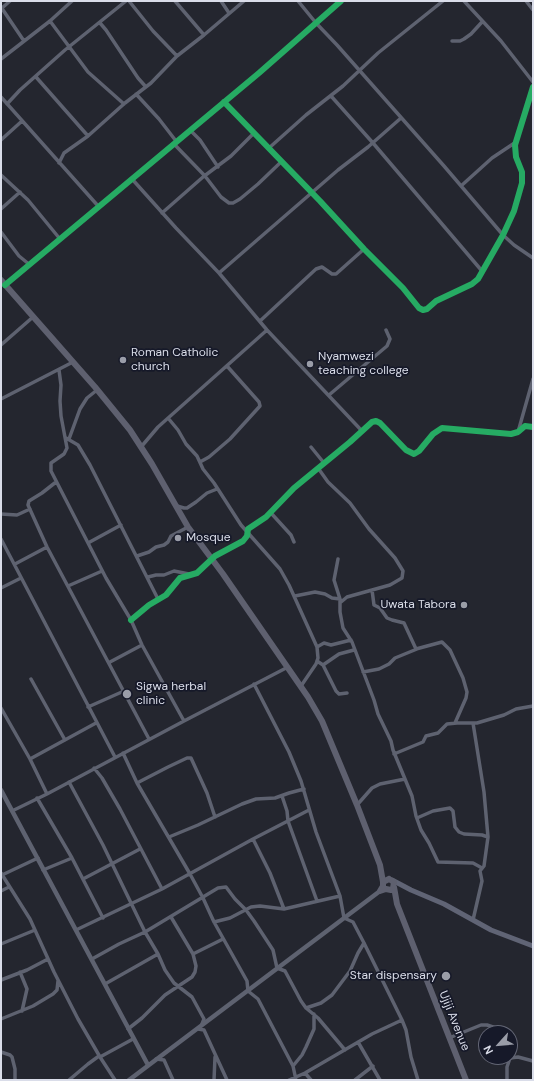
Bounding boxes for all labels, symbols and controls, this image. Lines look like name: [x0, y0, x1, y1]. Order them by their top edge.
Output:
place label: Roman Catholic church: [131, 346, 218, 374]
place label: Nyamwezi teaching college: [318, 350, 409, 378]
marker: Roman Catholic church: [118, 355, 128, 365]
marker: Nyamwezi teaching college: [305, 359, 315, 369]
place label: Mosque: [186, 531, 230, 545]
marker: Mosque: [173, 533, 183, 543]
place label: Uwata Tabora: [380, 598, 456, 612]
marker: Uwata Tabora: [459, 600, 469, 610]
place label: Sigwa herbal clinic: [136, 680, 206, 708]
marker: Sigwa herbal clinic: [121, 688, 133, 700]
place label: Star dispensary: [350, 969, 437, 983]
marker: Star dispensary: [440, 970, 452, 982]
street label: Ujiji Avenue: [435, 989, 473, 1053]
north arrow: [478, 1025, 518, 1065]
text: N: [480, 1043, 496, 1057]

